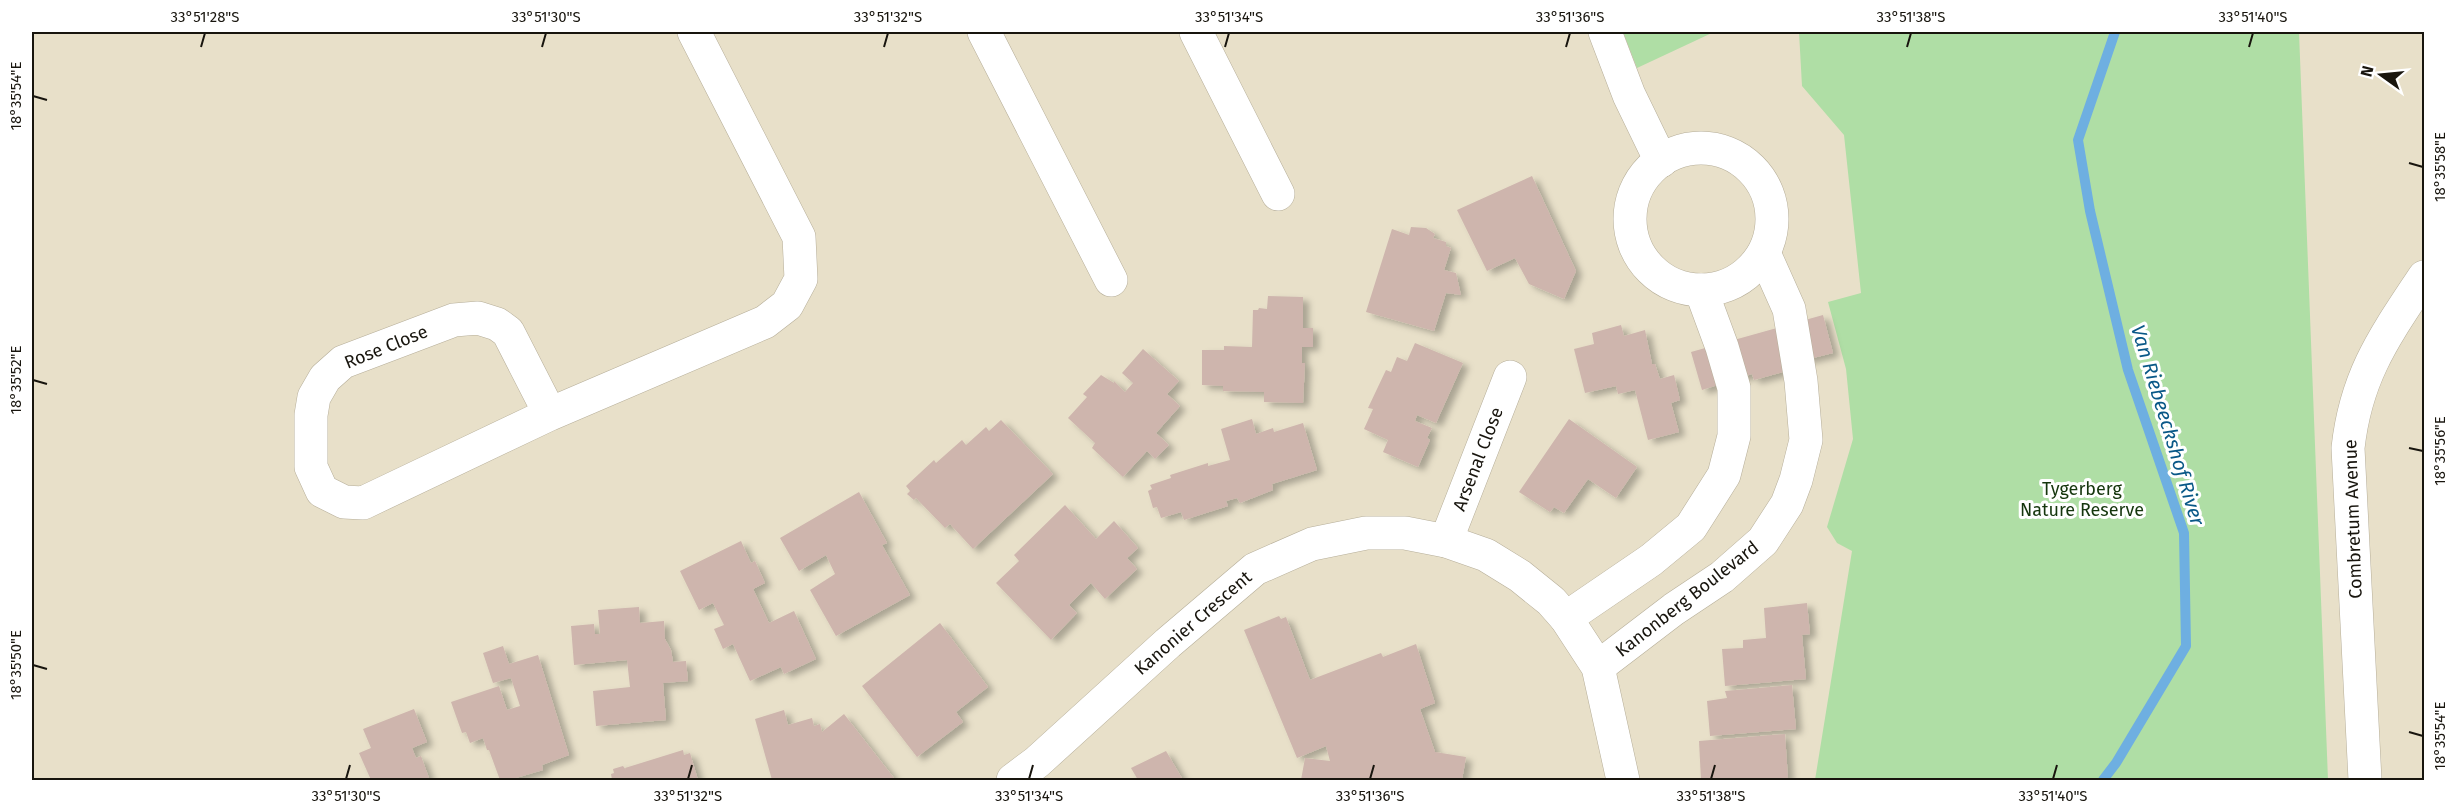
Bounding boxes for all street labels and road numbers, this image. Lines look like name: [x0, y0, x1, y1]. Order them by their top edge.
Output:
street label: Rose Close: [341, 320, 431, 374]
street label: Arsenal Close: [1448, 404, 1508, 514]
street label: Combretum Avenue: [2339, 439, 2367, 599]
street label: Kanonberg Boulevard: [1611, 536, 1763, 662]
street label: Kanonier Crescent: [1130, 566, 1256, 680]

